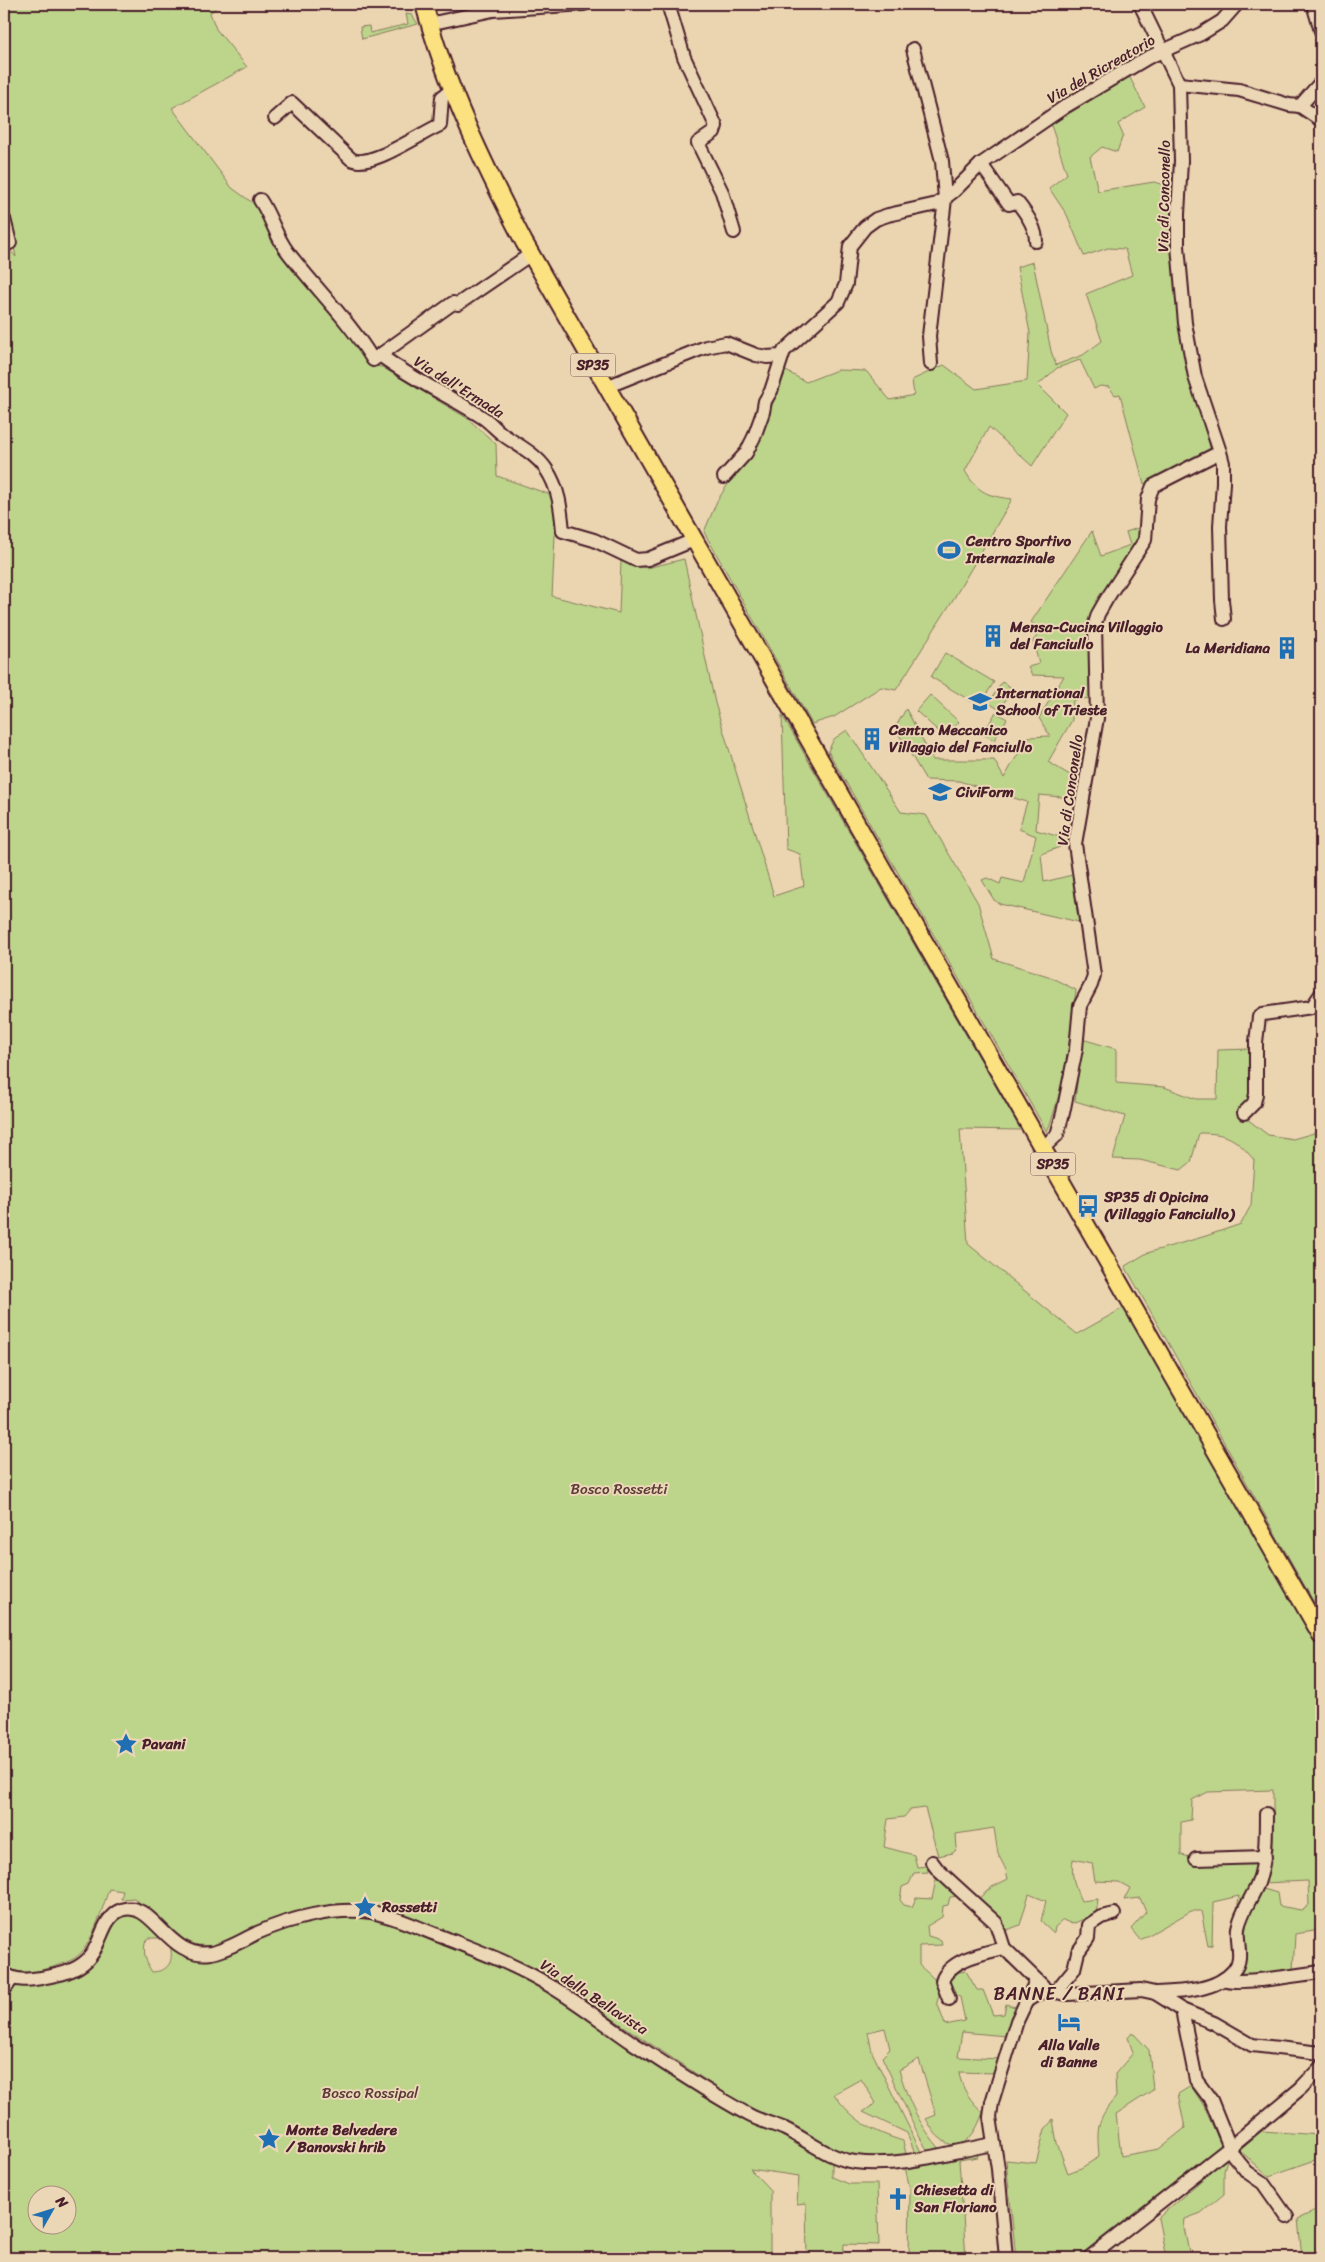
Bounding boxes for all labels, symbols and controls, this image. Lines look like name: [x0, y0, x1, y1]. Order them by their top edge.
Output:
street label: Via del Ricreatorio: [1042, 27, 1161, 111]
street label: Via di Conconello: [1150, 139, 1178, 252]
street label: Via dell'Ermada: [409, 349, 510, 425]
road number: SP35: [570, 354, 616, 376]
place label: Centro Sportivo Internazinale: [965, 528, 1071, 571]
sports icon: Centro Sportivo Internazinale: [936, 537, 962, 563]
place label: Mensa-Cucina Villaggio del Fanciullo: [1009, 614, 1163, 657]
building icon: Mensa-Cucina Villaggio del Fanciullo: [980, 623, 1006, 649]
place label: La Meridiana: [1186, 635, 1270, 661]
building icon: La Meridiana: [1274, 635, 1300, 661]
place label: International School of Trieste: [995, 680, 1108, 723]
school or university icon: International School of Trieste: [967, 689, 993, 715]
place label: Centro Meccanico Villaggio del Fanciullo: [888, 717, 1033, 760]
building icon: Centro Meccanico Villaggio del Fanciullo: [859, 726, 885, 752]
street label: Via di Conconello: [1049, 732, 1091, 847]
school or university icon: CiviForm: [927, 779, 953, 805]
place label: CiviForm: [955, 779, 1014, 805]
road number: SP35: [1030, 1152, 1076, 1176]
place label: SP35 di Opicina (Villaggio Fanciullo): [1103, 1184, 1236, 1227]
bus stop icon: SP35 di Opicina (Villaggio Fanciullo): [1075, 1193, 1101, 1219]
park label: Bosco Rossetti: [571, 1476, 668, 1502]
place icon: Pavani: [113, 1731, 139, 1757]
place label: Pavani: [142, 1731, 186, 1757]
place icon: Rossetti: [352, 1894, 378, 1920]
place label: Rossetti: [381, 1894, 438, 1920]
street label: Via della Bellavista: [535, 1952, 654, 2042]
district label: BANNE / BANI: [993, 1978, 1125, 2010]
hotel icon: Alla Valle di Banne: [1056, 2009, 1082, 2035]
place label: Alla Valle di Banne: [1038, 2032, 1100, 2075]
park label: Bosco Rossipal: [322, 2080, 419, 2106]
place label: Monte Belvedere / Banovski hrib: [285, 2117, 398, 2160]
place icon: Monte Belvedere / Banovski hrib: [256, 2126, 282, 2152]
place label: Chiesetta di San Floriano: [913, 2177, 997, 2220]
north arrow: [28, 2184, 78, 2234]
church icon: Chiesetta di San Floriano: [885, 2186, 911, 2212]
text: N: [48, 2190, 75, 2214]

